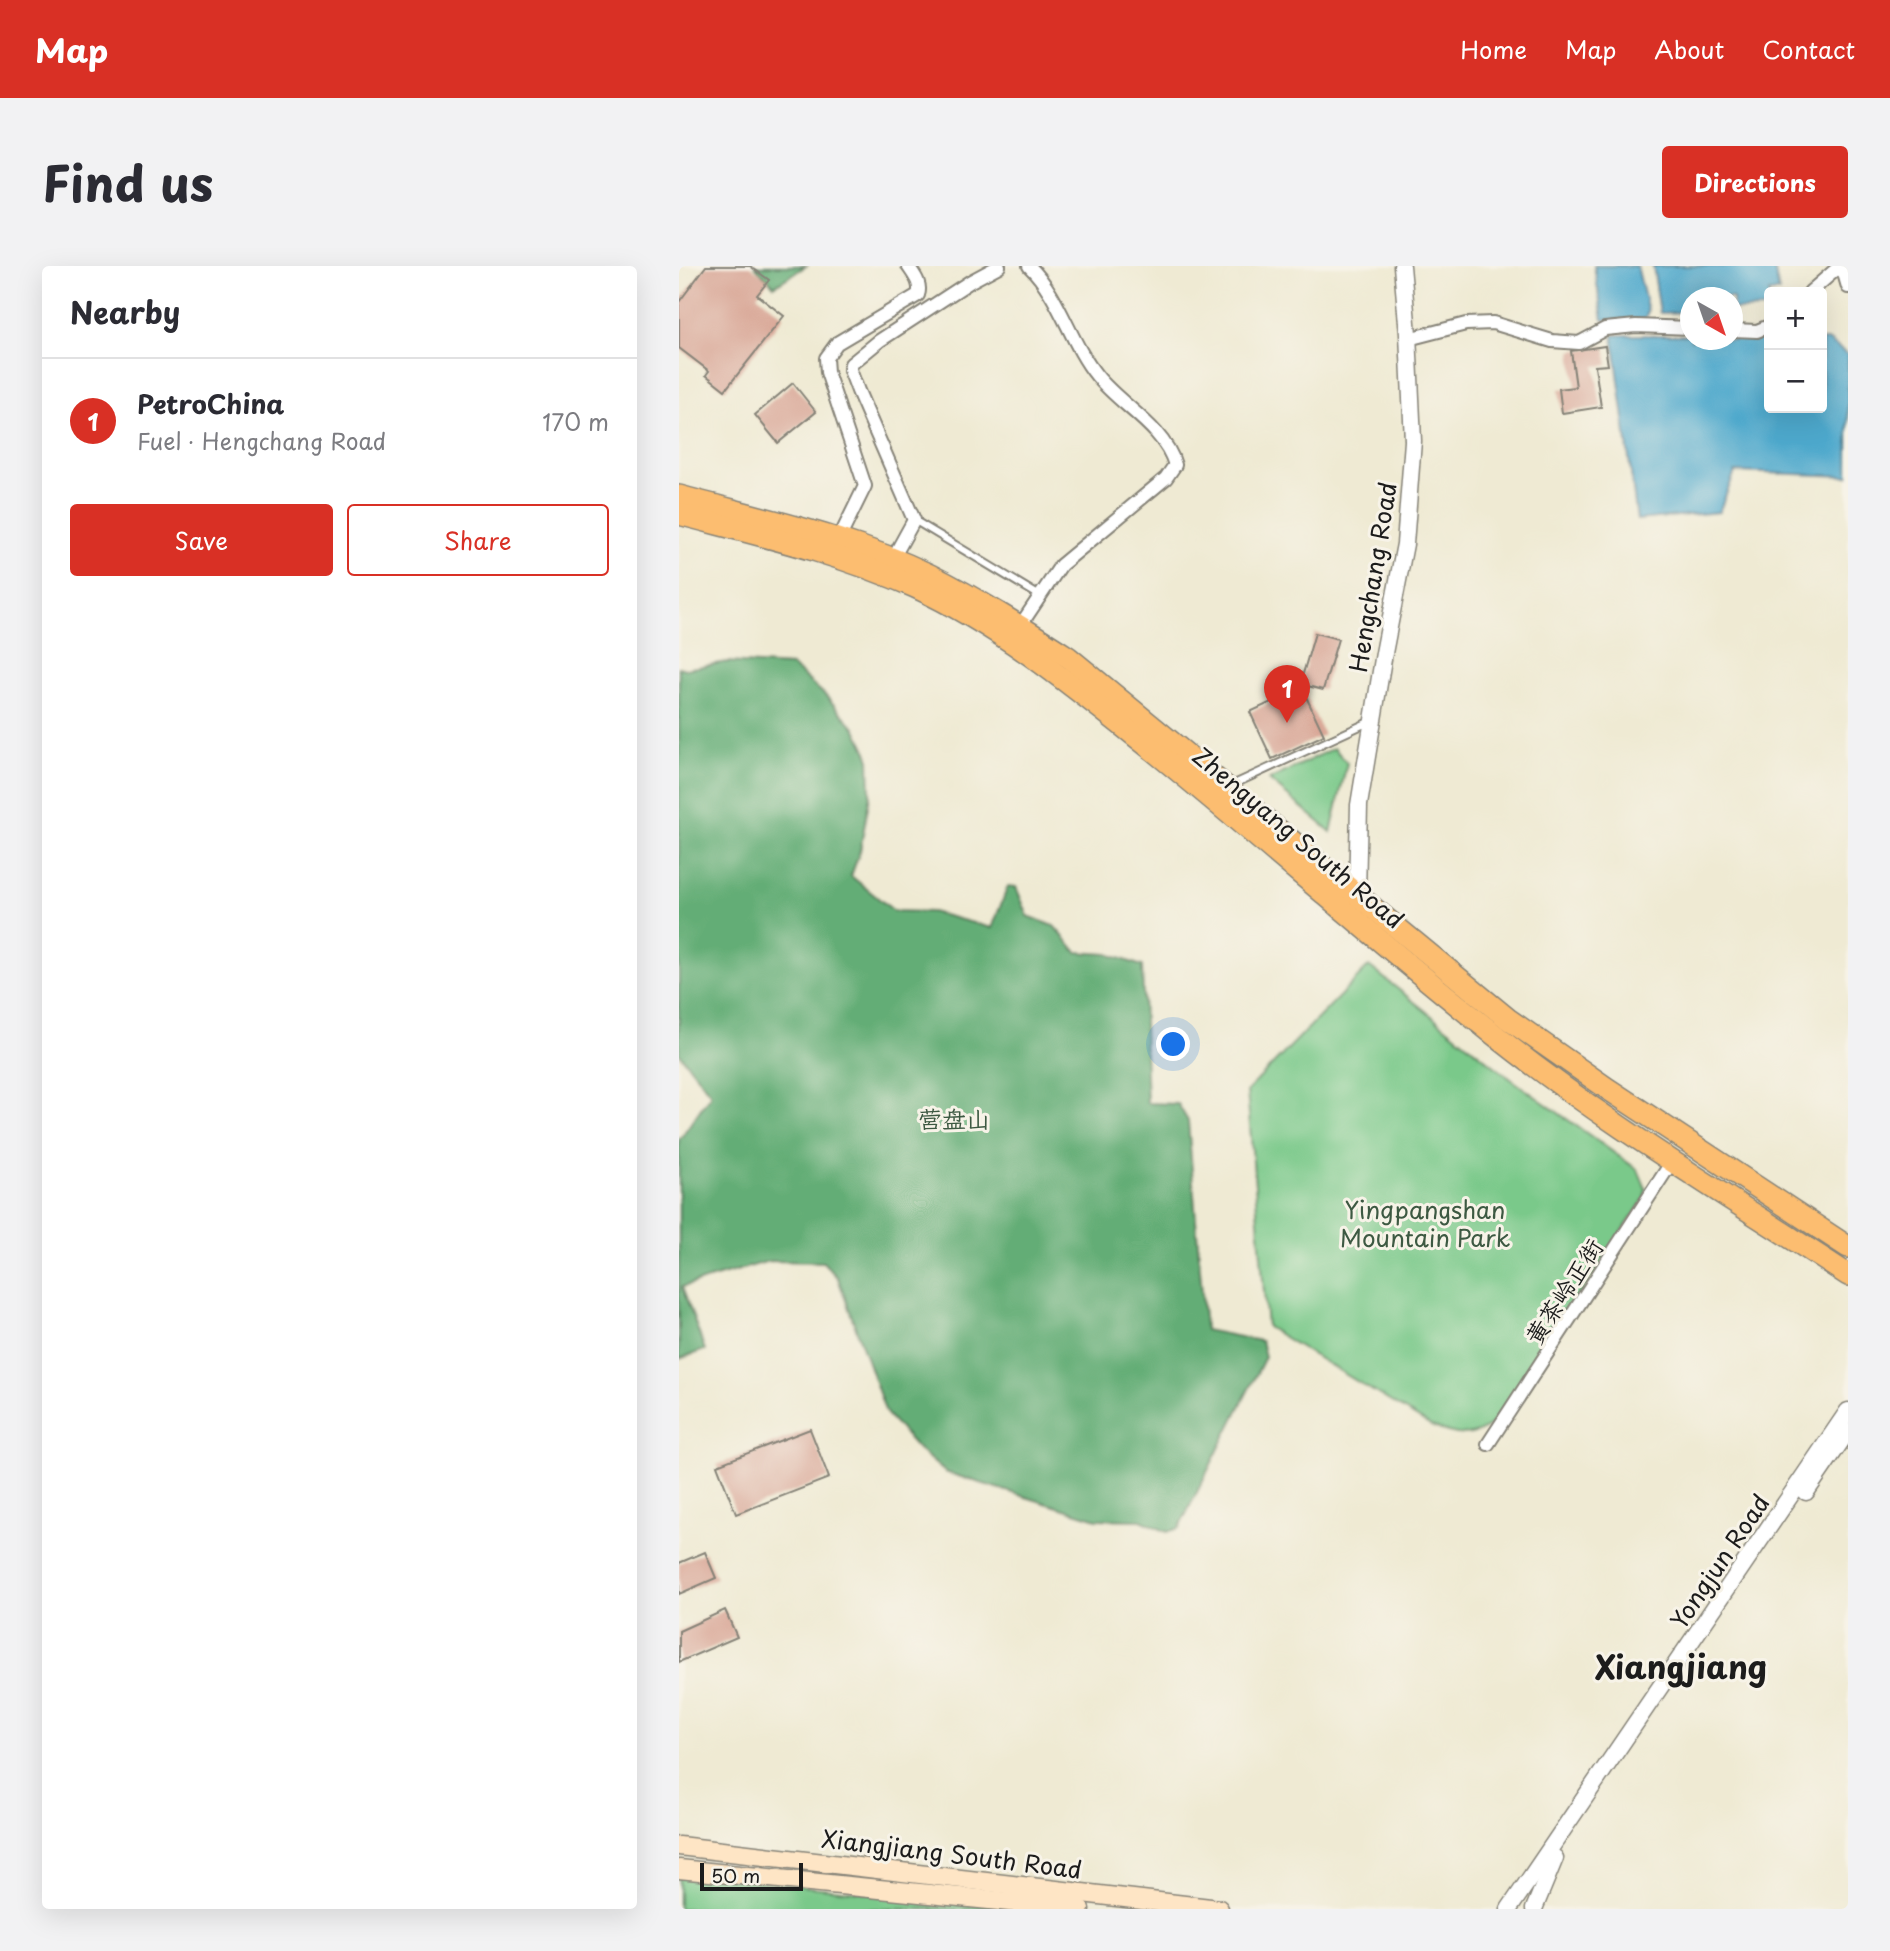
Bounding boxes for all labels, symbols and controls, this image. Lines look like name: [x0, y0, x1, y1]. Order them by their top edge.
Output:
text: Map: [35, 24, 108, 74]
text: Home: [1460, 31, 1527, 67]
text: Map: [1565, 31, 1616, 67]
text: About: [1654, 31, 1724, 67]
text: Contact: [1762, 31, 1855, 67]
text: Find us: [42, 145, 213, 219]
button: Directions: [1662, 146, 1848, 218]
north arrow: [1680, 287, 1743, 350]
map controls: [1764, 287, 1827, 413]
button: +: [1764, 287, 1827, 350]
text: Nearby: [70, 289, 180, 334]
button: −: [1764, 350, 1827, 413]
text: PetroChina: [137, 384, 284, 423]
text: 1: [88, 404, 99, 439]
text: 170 m: [542, 404, 609, 439]
text: Fuel · Hengchang Road: [137, 423, 386, 458]
street label: Hengchang Road: [1339, 479, 1405, 675]
button: Save: [70, 504, 333, 576]
button: Share: [347, 504, 609, 576]
pin: 1: [1264, 665, 1310, 723]
street label: Zhengyang South Road: [1185, 738, 1413, 936]
your location: [1156, 1027, 1190, 1061]
park label: 营盘山: [918, 1100, 990, 1136]
park label: Yingpangshan Mountain Park: [1340, 1191, 1510, 1255]
street label: 黄茶岭正街: [1515, 1231, 1611, 1351]
street label: Yongjun Road: [1661, 1486, 1777, 1636]
district label: Xiangjiang: [1595, 1642, 1767, 1690]
street label: Xiangjiang South Road: [820, 1819, 1084, 1887]
scale bar: [700, 1860, 803, 1892]
text: 50 m: [711, 1861, 760, 1889]

